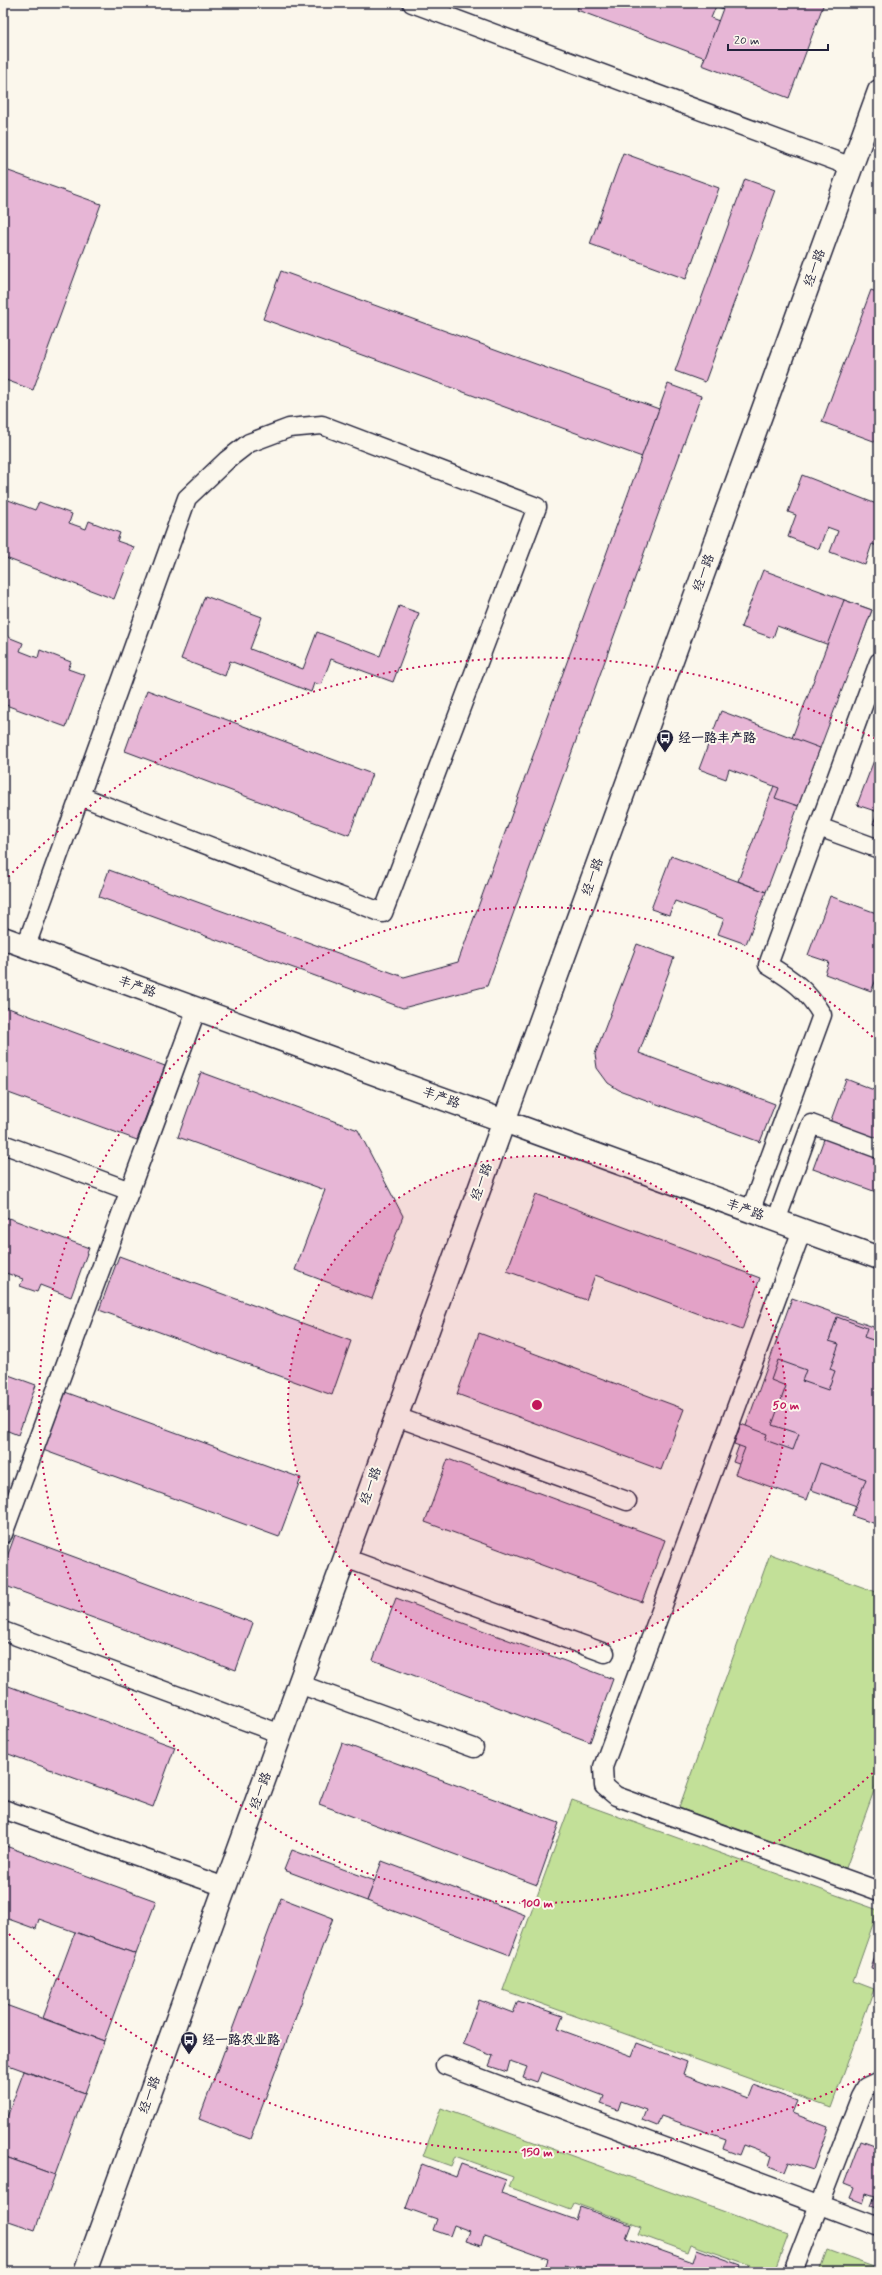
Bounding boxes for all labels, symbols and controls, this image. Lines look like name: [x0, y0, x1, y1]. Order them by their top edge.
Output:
scale bar: [728, 26, 828, 52]
text: 20 m: [734, 33, 760, 49]
street label: 经一路: [800, 247, 830, 289]
street label: 经一路: [689, 552, 719, 594]
bus stop icon: 经一路丰产路: [655, 728, 675, 753]
place label: 经一路丰产路: [678, 730, 756, 747]
street label: 经一路: [578, 856, 608, 898]
street label: 丰产路: [116, 972, 158, 1002]
street label: 丰产路: [420, 1083, 462, 1113]
street label: 经一路: [467, 1161, 497, 1203]
street label: 丰产路: [724, 1195, 766, 1225]
centre of rings: [530, 1398, 544, 1412]
text: 50 m: [773, 1398, 800, 1414]
street label: 经一路: [356, 1465, 386, 1507]
street label: 经一路: [246, 1770, 276, 1812]
text: 100 m: [521, 1896, 554, 1912]
bus stop icon: 经一路农业路: [179, 2030, 199, 2055]
place label: 经一路农业路: [202, 2032, 280, 2049]
street label: 经一路: [135, 2074, 165, 2116]
text: 150 m: [521, 2145, 553, 2161]

